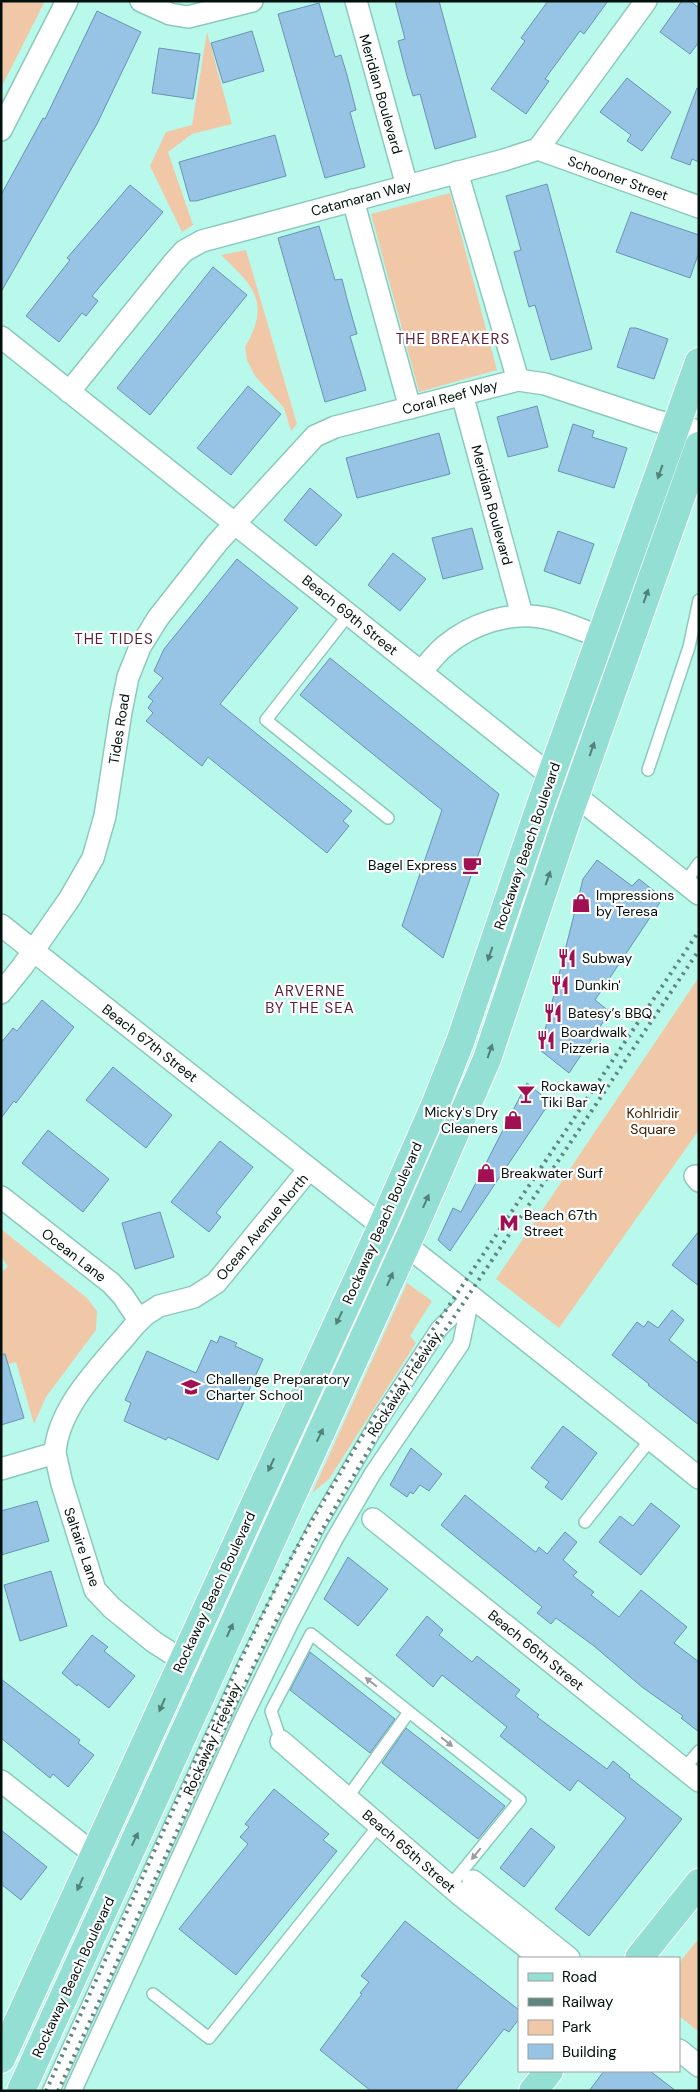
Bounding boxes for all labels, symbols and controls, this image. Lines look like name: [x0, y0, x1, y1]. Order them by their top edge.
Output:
street label: Meridian Boulevard: [355, 32, 407, 156]
street label: Schooner Street: [565, 152, 671, 204]
street label: Catamaran Way: [309, 176, 413, 220]
district label: THE BREAKERS: [396, 329, 510, 349]
street label: Coral Reef Way: [400, 376, 500, 418]
street label: Meridian Boulevard: [467, 443, 517, 567]
one-way arrow: [656, 464, 663, 479]
street label: Beach 69th Street: [298, 571, 402, 659]
one-way arrow: [642, 588, 650, 603]
district label: THE TIDES: [74, 629, 154, 649]
street label: Tides Road: [105, 692, 133, 766]
one-way arrow: [589, 742, 596, 757]
street label: Rockaway Beach Boulevard: [490, 760, 564, 932]
cafe icon: Bagel Express: [461, 854, 483, 876]
place label: Bagel Express: [368, 856, 457, 874]
one-way arrow: [544, 870, 552, 885]
place label: Impressions by Teresa: [596, 886, 674, 920]
shop icon: Impressions by Teresa: [570, 892, 592, 914]
one-way arrow: [486, 947, 494, 962]
restaurant icon: Subway: [556, 947, 578, 969]
place label: Subway: [582, 949, 632, 967]
restaurant icon: Dunkin': [549, 974, 571, 996]
place label: Dunkin': [575, 976, 621, 994]
district label: ARVERNE BY THE SEA: [265, 981, 355, 1018]
street label: Beach 67th Street: [99, 1000, 201, 1086]
restaurant icon: Batesy’s BBQ: [542, 1002, 564, 1024]
place label: Batesy’s BBQ: [568, 1004, 653, 1022]
place label: Boardwalk Pizzeria: [561, 1023, 627, 1057]
restaurant icon: Boardwalk Pizzeria: [535, 1029, 557, 1051]
one-way arrow: [486, 1043, 494, 1058]
place label: Rockaway Tiki Bar: [541, 1077, 606, 1111]
bar icon: Rockaway Tiki Bar: [515, 1083, 537, 1105]
place label: Micky's Dry Cleaners: [424, 1103, 498, 1137]
park label: Kohlridir Square: [626, 1104, 680, 1138]
shop icon: Micky's Dry Cleaners: [502, 1109, 524, 1131]
street label: Rockaway Beach Boulevard: [338, 1139, 426, 1307]
shop icon: Breakwater Surf: [475, 1162, 497, 1184]
place label: Breakwater Surf: [501, 1164, 603, 1182]
street label: Ocean Avenue North: [212, 1170, 312, 1284]
one-way arrow: [422, 1194, 430, 1208]
place label: Beach 67th Street: [524, 1206, 597, 1240]
metro station icon: Beach 67th Street: [498, 1212, 520, 1234]
street label: Ocean Lane: [38, 1224, 110, 1286]
one-way arrow: [387, 1272, 395, 1286]
one-way arrow: [335, 1311, 343, 1325]
street label: Rockaway Freeway: [363, 1328, 445, 1440]
place label: Challenge Preparatory Charter School: [206, 1370, 350, 1404]
school or university icon: Challenge Preparatory Charter School: [180, 1376, 202, 1398]
one-way arrow: [316, 1428, 324, 1442]
one-way arrow: [267, 1458, 275, 1472]
street label: Saltaire Lane: [60, 1505, 104, 1589]
street label: Rockaway Beach Boulevard: [169, 1509, 259, 1675]
street label: Beach 66th Street: [484, 1606, 588, 1694]
one-way arrow: [227, 1623, 235, 1637]
one-way arrow: [365, 1676, 378, 1687]
street label: Rockaway Freeway: [179, 1680, 245, 1798]
one-way arrow: [158, 1698, 166, 1712]
one-way arrow: [440, 1737, 453, 1748]
street label: Beach 65th Street: [359, 1806, 459, 1896]
one-way arrow: [132, 1832, 140, 1846]
one-way arrow: [470, 1847, 481, 1860]
one-way arrow: [76, 1877, 84, 1891]
street label: Rockaway Beach Boulevard: [28, 1894, 118, 2060]
legend: [518, 1957, 680, 2072]
text: Road: [562, 1967, 597, 1987]
text: Railway: [562, 1992, 614, 2012]
text: Park: [562, 2017, 592, 2037]
text: Building: [562, 2042, 617, 2062]

